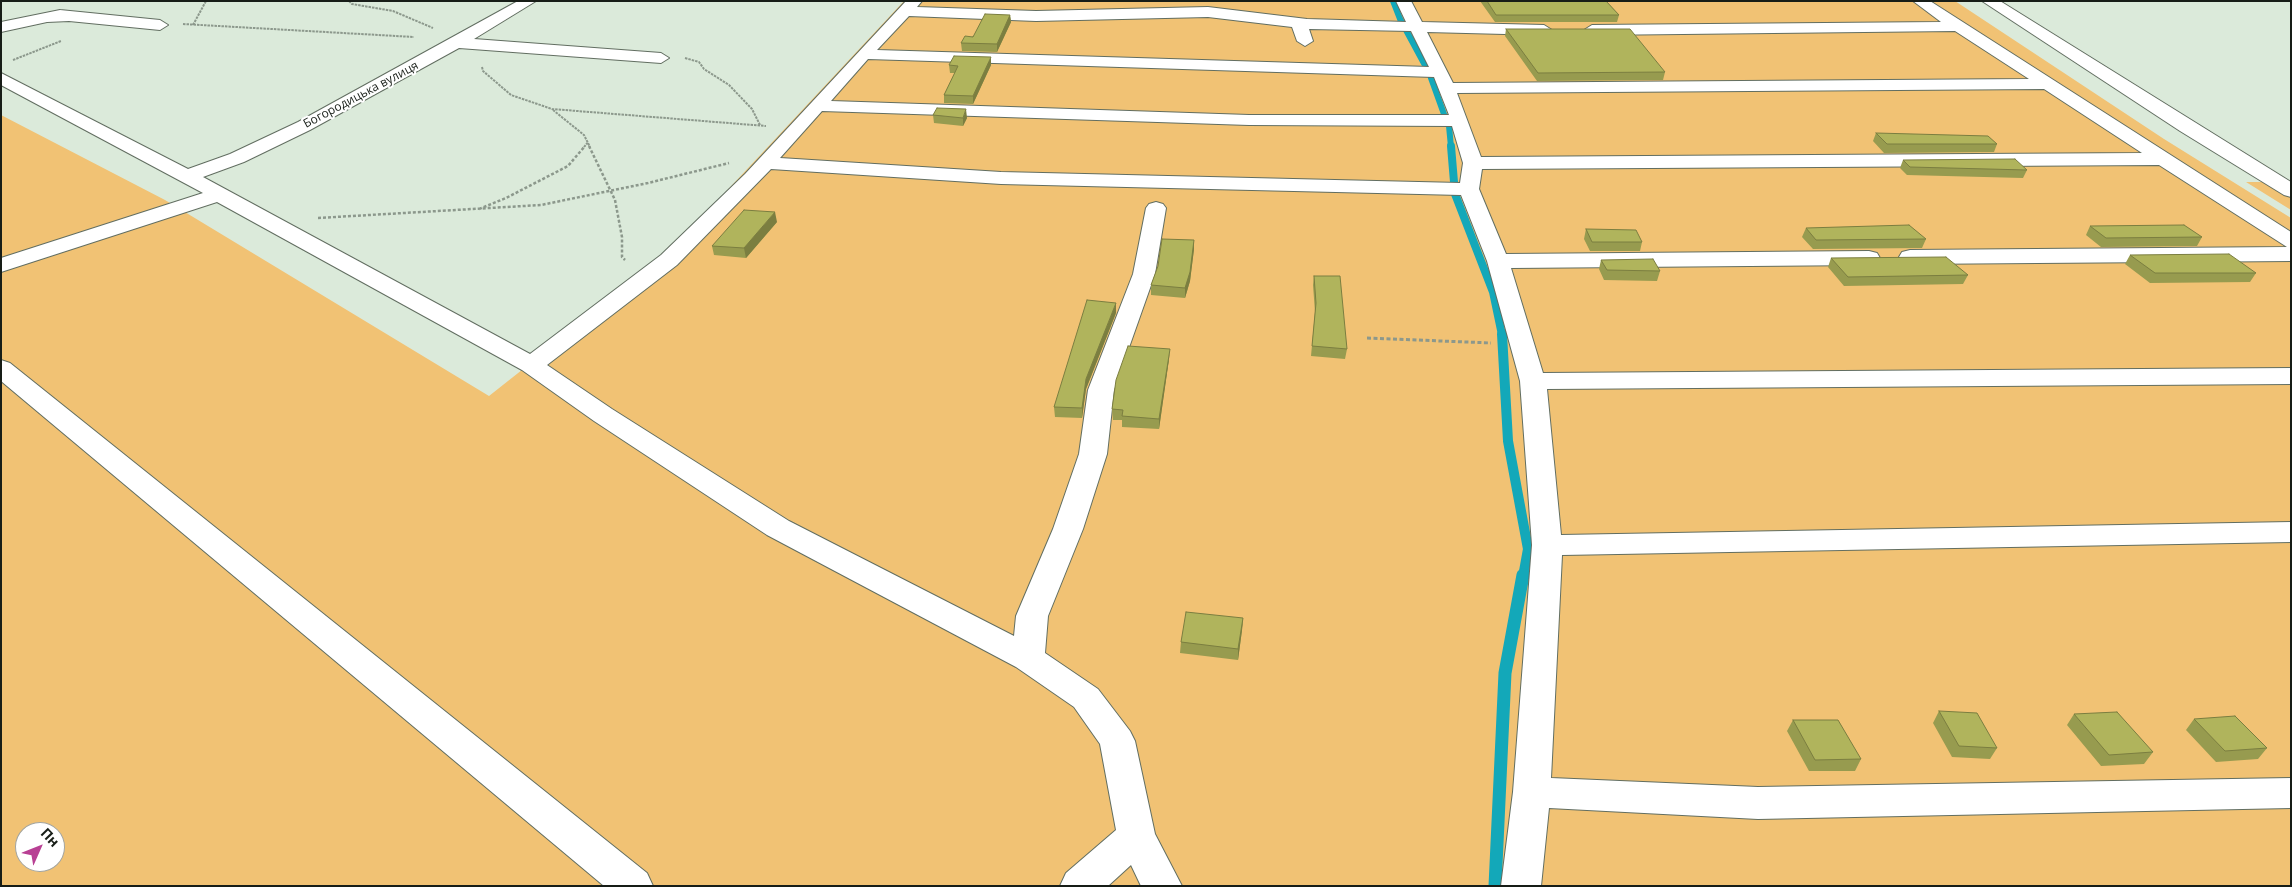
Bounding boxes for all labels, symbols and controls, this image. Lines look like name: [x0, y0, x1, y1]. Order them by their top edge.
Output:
street label: Богородицька вулиця: [301, 59, 421, 131]
north arrow: [15, 822, 65, 872]
text: Пн: [37, 823, 64, 851]

